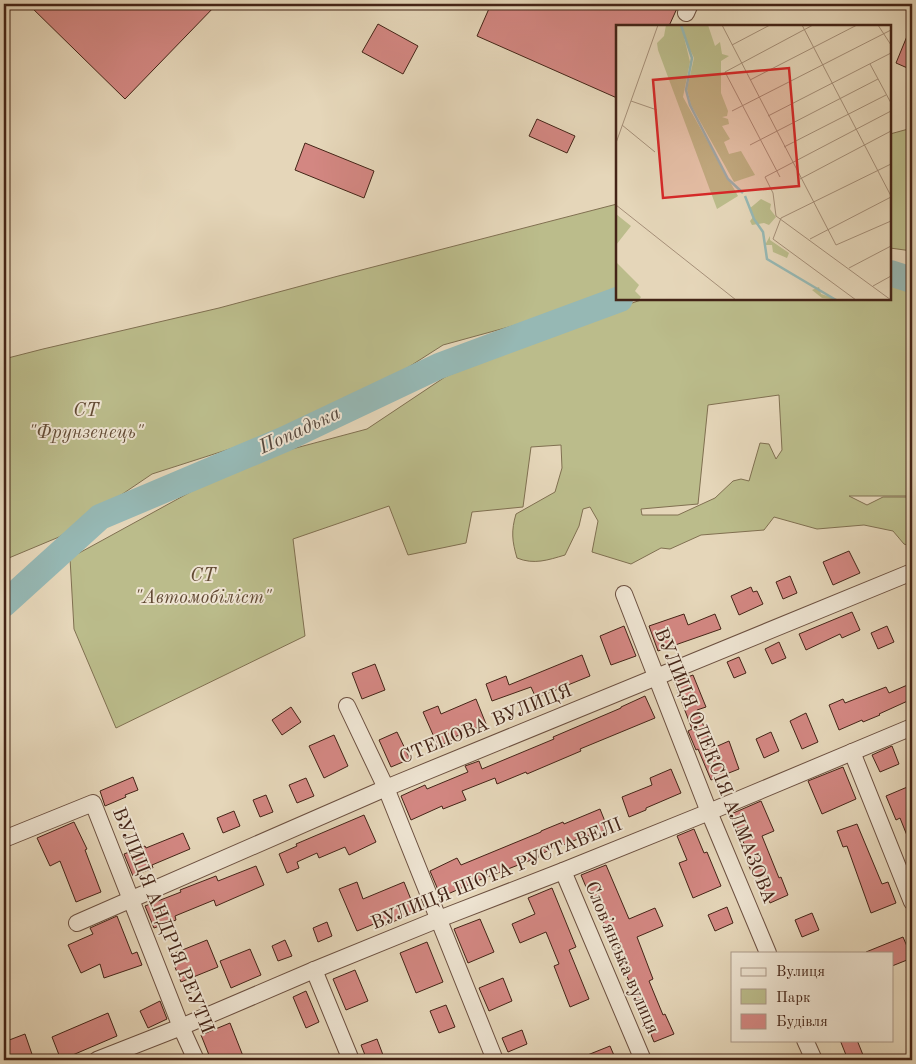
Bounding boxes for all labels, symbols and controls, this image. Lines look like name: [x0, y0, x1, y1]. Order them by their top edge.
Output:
inset map: [616, 25, 891, 300]
park label: СТ "Фрунзенець": [29, 402, 144, 443]
water label: Попадька: [255, 403, 344, 459]
park label: СТ "Автомобіліст": [134, 567, 272, 608]
street label: ВУЛИЦЯ ОЛЕКСІЯ АЛМАЗОВА: [650, 626, 778, 907]
street label: СТЕПОВА ВУЛИЦЯ: [397, 682, 575, 768]
street label: ВУЛИЦЯ АНДРІЯ РЕУТИ: [108, 805, 216, 1037]
street label: ВУЛИЦЯ ШОТА РУСТАВЕЛІ: [369, 816, 625, 934]
street label: Словʼянська вулиця: [580, 879, 662, 1037]
legend: [731, 952, 894, 1042]
text: Вулиця: [776, 965, 825, 980]
text: Парк: [776, 991, 811, 1006]
text: Будівля: [776, 1015, 828, 1030]

